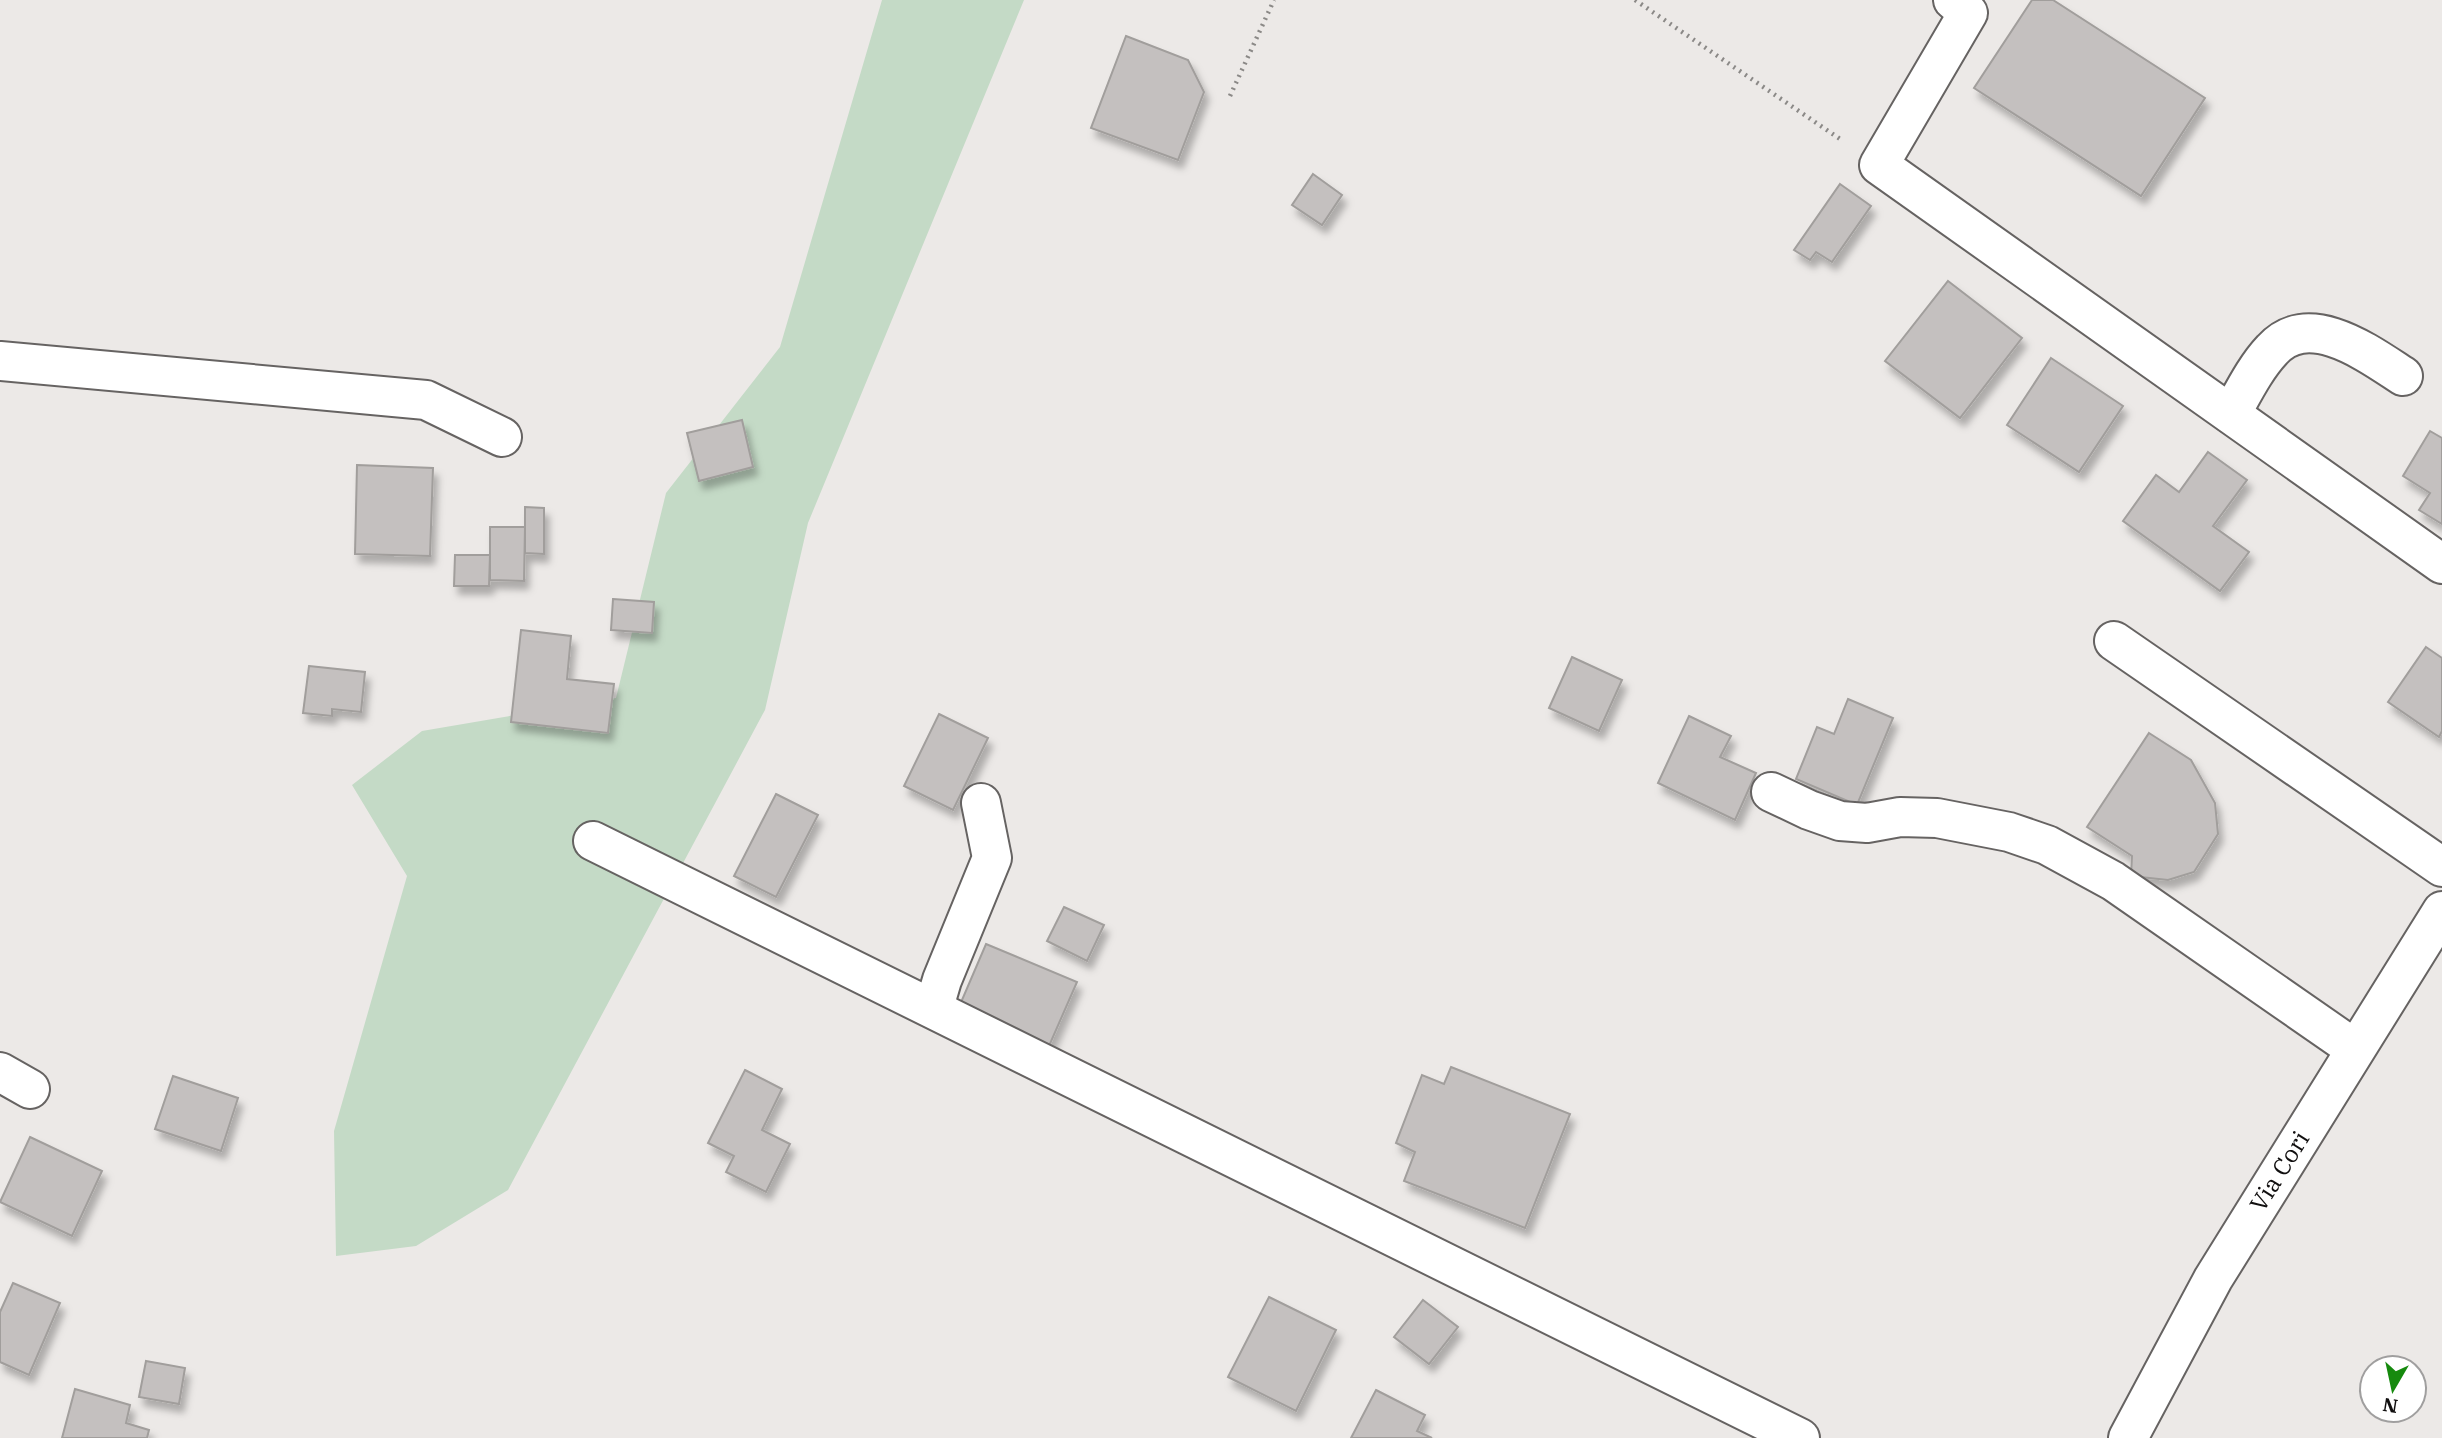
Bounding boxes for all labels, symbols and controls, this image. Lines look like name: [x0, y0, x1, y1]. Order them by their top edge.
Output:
street label: Via Cori: [2242, 1125, 2316, 1217]
north arrow: [2358, 1354, 2428, 1424]
text: N: [2381, 1393, 2400, 1419]

